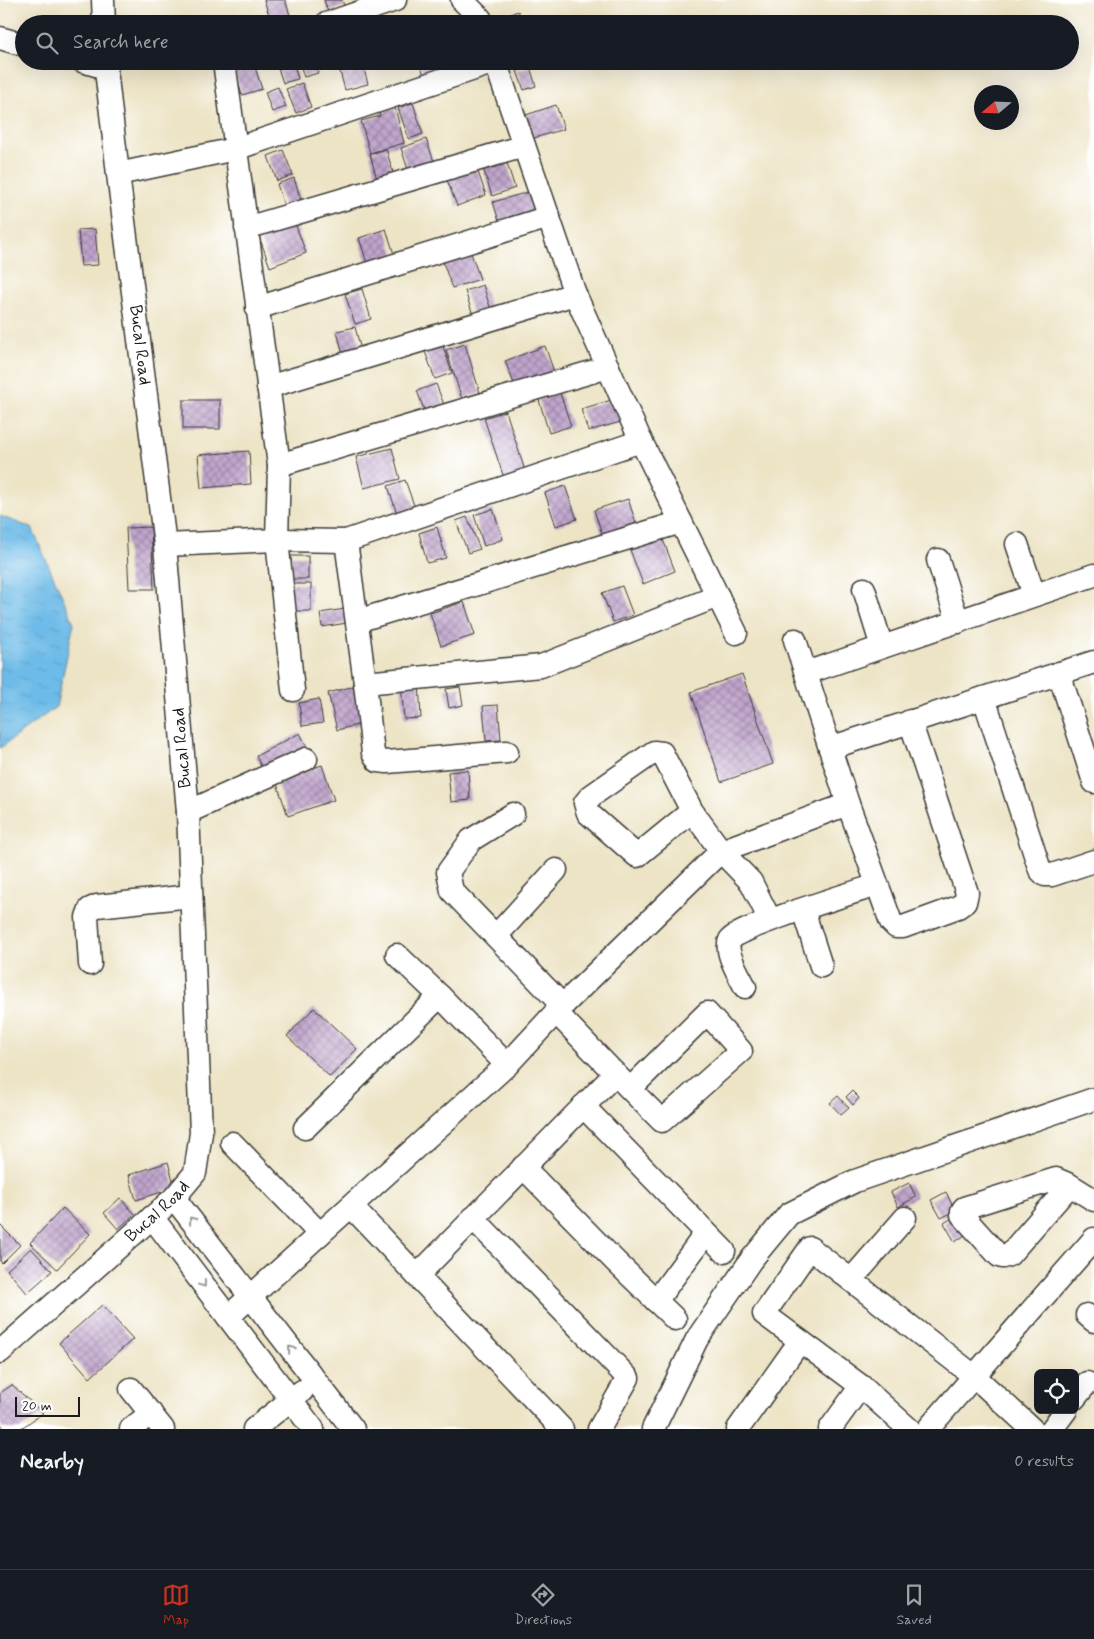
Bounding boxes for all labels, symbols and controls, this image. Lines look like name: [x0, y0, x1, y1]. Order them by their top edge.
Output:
search box: [15, 15, 1079, 70]
icon: search: [33, 29, 61, 57]
text: Search here: [73, 30, 169, 55]
north arrow: [974, 85, 1019, 130]
street label: Bucal Road: [123, 303, 157, 387]
street label: Bucal Road: [167, 707, 197, 789]
street label: Bucal Road: [120, 1176, 195, 1248]
one-way arrow: [189, 1217, 197, 1226]
one-way arrow: [197, 1278, 206, 1288]
one-way arrow: [288, 1345, 297, 1355]
map controls: [1034, 1369, 1079, 1414]
button: locate: [1034, 1369, 1079, 1414]
scale bar: [15, 1394, 80, 1417]
text: 20 m: [22, 1397, 52, 1415]
text: Nearby: [20, 1448, 84, 1476]
text: 0 results: [1014, 1451, 1074, 1472]
tab: Map: [162, 1581, 190, 1629]
tab: Directions: [515, 1581, 572, 1629]
tab: Saved: [896, 1581, 932, 1629]

